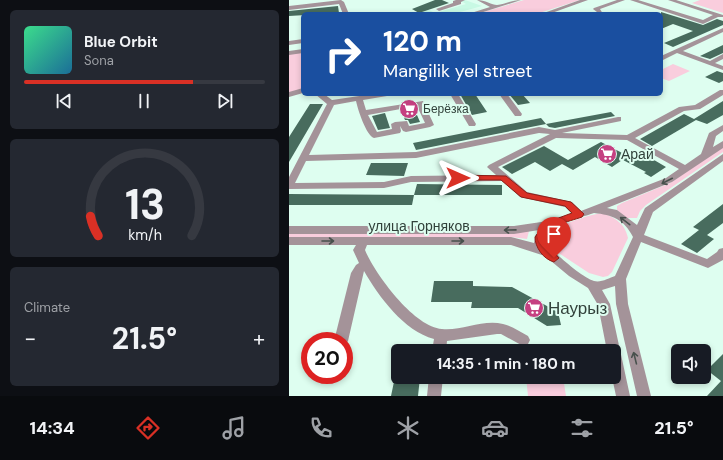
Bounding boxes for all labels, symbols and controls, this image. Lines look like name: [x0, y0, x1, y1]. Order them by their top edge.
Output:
text: 120 m: [383, 23, 462, 60]
icon: right: [317, 28, 369, 80]
text: Blue Orbit: [84, 32, 158, 52]
text: Sona: [84, 52, 114, 69]
text: Mangilik yel street: [383, 59, 532, 83]
icon: previous: [53, 90, 75, 112]
icon: pause: [133, 90, 155, 112]
icon: next: [214, 90, 236, 112]
supermarket icon: Берёзка: [398, 98, 420, 120]
place label: Берёзка: [423, 101, 469, 117]
supermarket icon: Арай: [596, 143, 618, 165]
place label: Арай: [621, 145, 654, 163]
position arrow: [437, 157, 479, 199]
text: 13: [124, 178, 165, 232]
one-way arrow: [661, 178, 673, 185]
one-way arrow: [620, 216, 631, 225]
street label: улица Горняков: [368, 217, 470, 235]
pin: [537, 217, 571, 258]
icon: arrive: [543, 223, 565, 245]
text: km/h: [128, 226, 161, 244]
one-way arrow: [504, 226, 517, 234]
one-way arrow: [321, 237, 334, 245]
one-way arrow: [451, 237, 464, 245]
supermarket icon: Наурыз: [523, 297, 545, 319]
place label: Наурыз: [548, 297, 608, 319]
text: Climate: [24, 299, 70, 316]
text: 21.5°: [112, 319, 177, 358]
text: −: [24, 324, 36, 353]
text: +: [253, 324, 265, 353]
speed limit sign: 20: [301, 332, 353, 384]
map controls: [671, 344, 711, 384]
button: sound: [671, 344, 711, 384]
one-way arrow: [631, 352, 639, 365]
text: 14:35 · 1 min · 180 m: [437, 354, 575, 374]
icon: directions: [134, 414, 162, 442]
icon: music: [220, 414, 248, 442]
icon: phone: [307, 414, 335, 442]
icon: climate: [394, 414, 422, 442]
icon: car: [481, 414, 509, 442]
icon: filters: [568, 414, 596, 442]
text: 14:34: [29, 416, 75, 440]
text: 21.5°: [654, 416, 694, 440]

